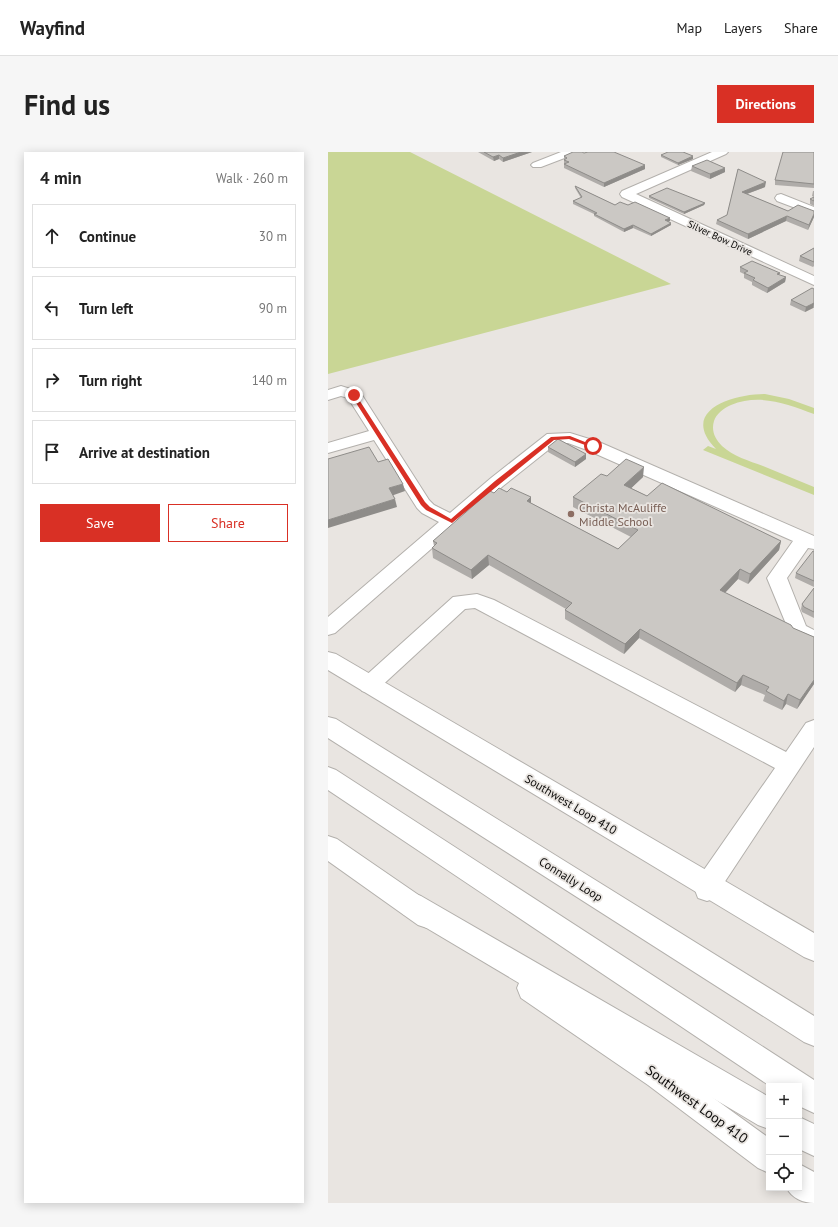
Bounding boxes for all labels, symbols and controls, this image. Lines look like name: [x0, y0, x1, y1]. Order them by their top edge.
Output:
text: Wayfind: [20, 16, 85, 40]
text: Map: [676, 19, 702, 37]
text: Layers: [724, 19, 762, 37]
text: Share: [784, 19, 818, 37]
button: Directions: [717, 85, 814, 123]
text: Find us: [24, 86, 110, 123]
text: 4 min: [40, 167, 81, 189]
text: Walk · 260 m: [216, 170, 288, 187]
street label: Silver Bow Drive: [686, 217, 754, 259]
icon: ahead: [41, 225, 63, 247]
text: Continue: [79, 227, 136, 246]
text: 30 m: [259, 228, 287, 245]
icon: left: [41, 297, 63, 319]
text: Turn left: [79, 299, 133, 318]
text: 90 m: [259, 300, 287, 317]
icon: right: [41, 369, 63, 391]
text: Turn right: [79, 371, 142, 390]
text: 140 m: [252, 372, 287, 389]
route end: [345, 386, 363, 404]
route start: [584, 437, 602, 455]
icon: arrive: [41, 441, 63, 463]
text: Arrive at destination: [79, 443, 210, 462]
place label: Christa McAuliffe Middle School: [579, 500, 667, 529]
button: Save: [40, 504, 160, 542]
button: Share: [168, 504, 288, 542]
marker: Christa McAuliffe Middle School: [566, 509, 576, 519]
street label: Southwest Loop 410: [522, 771, 620, 838]
street label: Connally Loop: [536, 854, 606, 904]
street label: Southwest Loop 410: [642, 1061, 752, 1147]
map controls: [766, 1083, 802, 1191]
button: +: [766, 1083, 802, 1119]
button: −: [766, 1119, 802, 1155]
button: locate: [766, 1155, 802, 1191]

